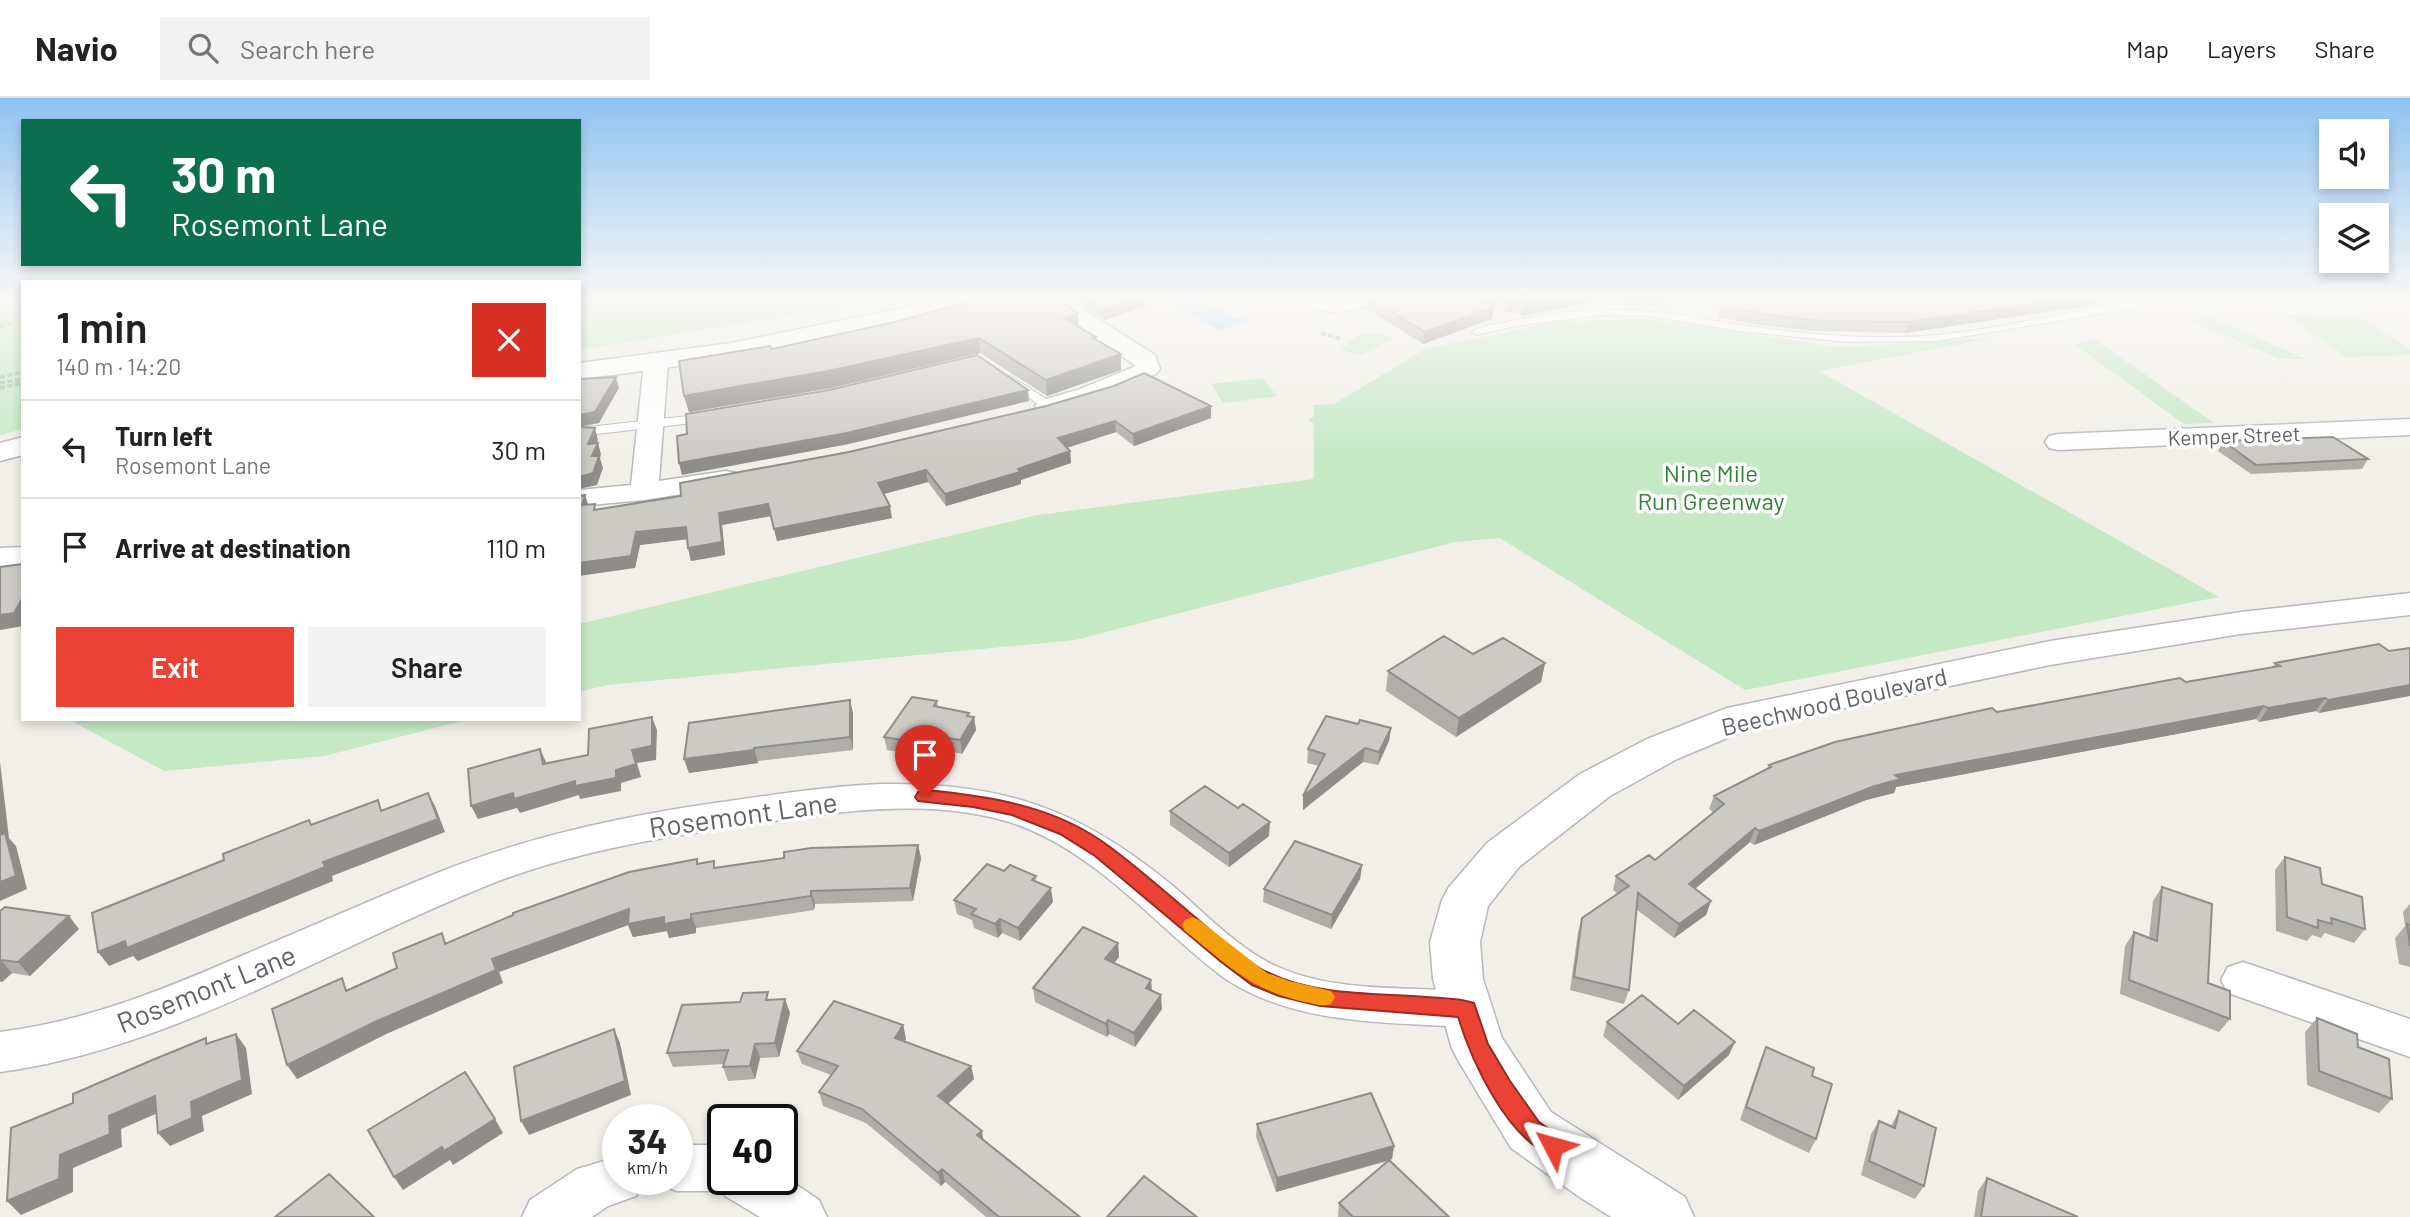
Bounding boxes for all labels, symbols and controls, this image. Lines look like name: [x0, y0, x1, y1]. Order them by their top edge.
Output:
search box: [160, 17, 650, 80]
text: Navio: [35, 28, 118, 68]
icon: search: [184, 29, 222, 67]
text: Search here: [240, 33, 375, 64]
text: Map: [2126, 34, 2169, 63]
text: Layers: [2207, 34, 2276, 63]
text: Share: [2314, 34, 2375, 63]
map controls: [2319, 119, 2389, 273]
button: sound: [2319, 119, 2389, 189]
text: 30 m: [171, 144, 276, 203]
icon: left: [56, 147, 147, 238]
button: layers: [2319, 203, 2389, 273]
text: Rosemont Lane: [171, 204, 388, 242]
text: 1 min: [56, 301, 148, 351]
button: close: [472, 303, 546, 377]
text: 140 m · 14:20: [56, 352, 181, 380]
text: Turn left: [115, 420, 213, 451]
street label: Kemper Street: [2167, 420, 2301, 450]
icon: left: [56, 430, 94, 468]
text: 30 m: [491, 434, 546, 465]
text: Rosemont Lane: [115, 451, 271, 479]
park label: Nine Mile Run Greenway: [1637, 458, 1785, 515]
icon: arrive: [56, 528, 94, 566]
text: Arrive at destination: [115, 532, 351, 563]
text: 110 m: [486, 532, 546, 563]
button: Exit: [56, 627, 294, 707]
button: Share: [308, 627, 546, 707]
street label: Beechwood Boulevard: [1718, 661, 1950, 741]
pin: [895, 725, 955, 797]
icon: arrive: [906, 736, 944, 774]
street label: Rosemont Lane: [647, 784, 839, 844]
street label: Rosemont Lane: [112, 937, 300, 1039]
speed limit sign: 40: [707, 1104, 798, 1195]
position arrow: [1516, 1109, 1590, 1183]
text: 34: [627, 1119, 668, 1161]
text: km/h: [627, 1156, 668, 1178]

